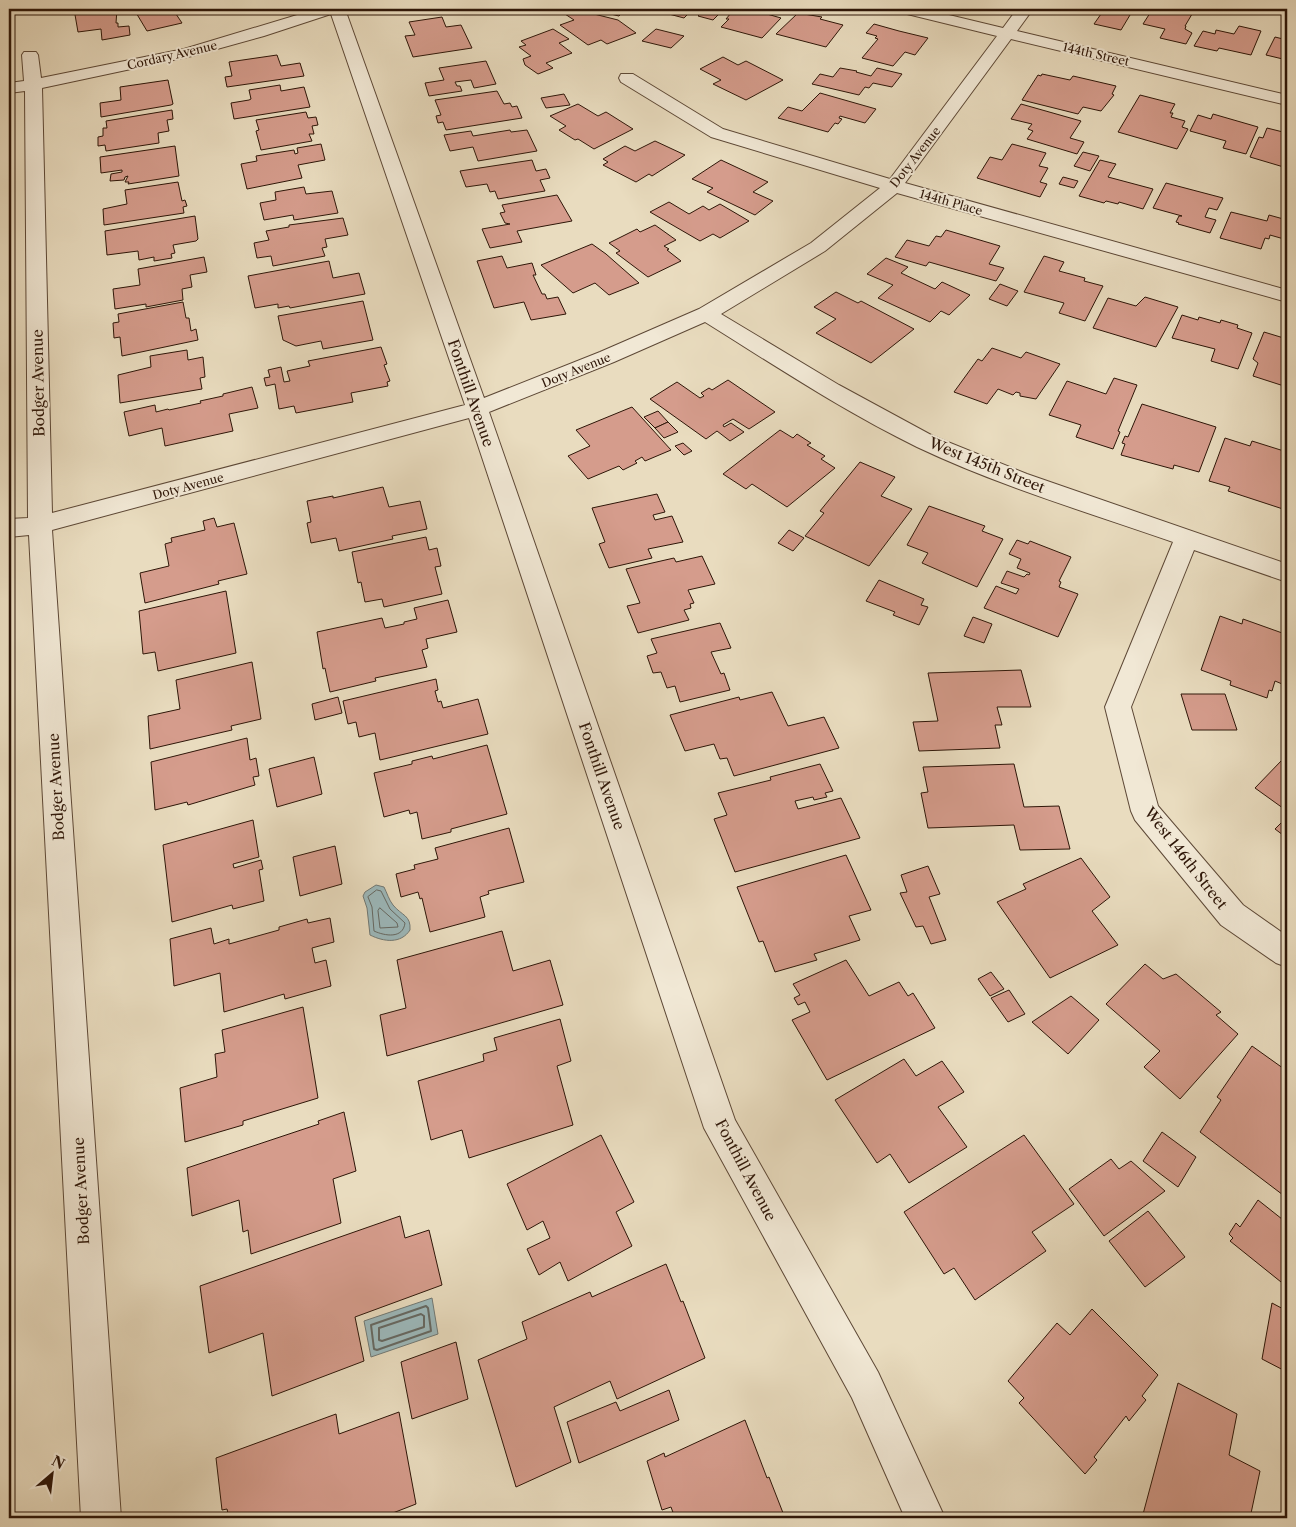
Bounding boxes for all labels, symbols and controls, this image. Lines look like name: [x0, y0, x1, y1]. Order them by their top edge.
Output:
street label: Cordary Avenue: [126, 37, 219, 73]
street label: 144th Street: [1061, 39, 1131, 69]
street label: Doty Avenue: [887, 123, 944, 190]
street label: 144th Place: [918, 186, 984, 218]
street label: Bodger Avenue: [28, 329, 48, 437]
street label: Fonthill Avenue: [444, 337, 498, 449]
street label: Doty Avenue: [539, 349, 613, 391]
street label: West 145th Street: [925, 433, 1049, 497]
street label: Doty Avenue: [151, 469, 225, 503]
street label: Fonthill Avenue: [575, 720, 629, 832]
street label: Bodger Avenue: [44, 733, 68, 841]
street label: West 146th Street: [1140, 802, 1232, 913]
street label: Fonthill Avenue: [711, 1116, 781, 1224]
street label: Bodger Avenue: [69, 1137, 93, 1245]
north arrow: [28, 1450, 78, 1500]
text: N: [49, 1452, 68, 1473]

